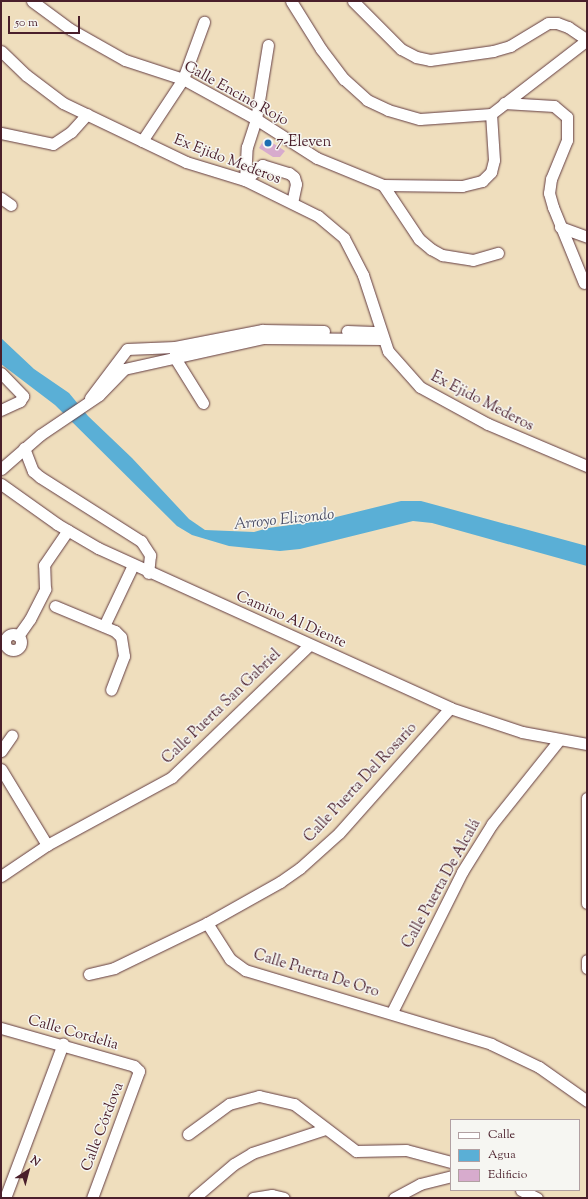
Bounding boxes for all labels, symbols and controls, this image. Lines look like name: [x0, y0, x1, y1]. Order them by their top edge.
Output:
scale bar: [10, 8, 82, 34]
text: 50 m: [15, 14, 38, 32]
street label: Calle Encino Rojo: [180, 58, 292, 130]
street label: Ex Ejido Mederos: [171, 131, 283, 189]
place label: 7-Eleven: [276, 134, 331, 152]
marker: 7-Eleven: [263, 138, 273, 148]
street label: Ex Ejido Mederos: [427, 368, 537, 436]
water label: Arroyo Elizondo: [233, 506, 335, 536]
street label: Camino Al Diente: [233, 588, 349, 652]
street label: Calle Puerta San Gabriel: [159, 646, 285, 768]
street label: Calle Puerta Del Rosario: [301, 719, 421, 847]
street label: Calle Puerta De Alcalá: [399, 816, 485, 952]
street label: Calle Puerta De Oro: [251, 946, 381, 1002]
street label: Calle Cordelia: [26, 1011, 120, 1055]
street label: Calle Córdova: [78, 1080, 128, 1174]
legend: [450, 1119, 580, 1191]
text: Calle: [488, 1126, 515, 1144]
text: Agua: [488, 1146, 516, 1164]
north arrow: [8, 1151, 48, 1191]
text: N: [27, 1152, 43, 1170]
text: Edificio: [488, 1166, 527, 1184]

